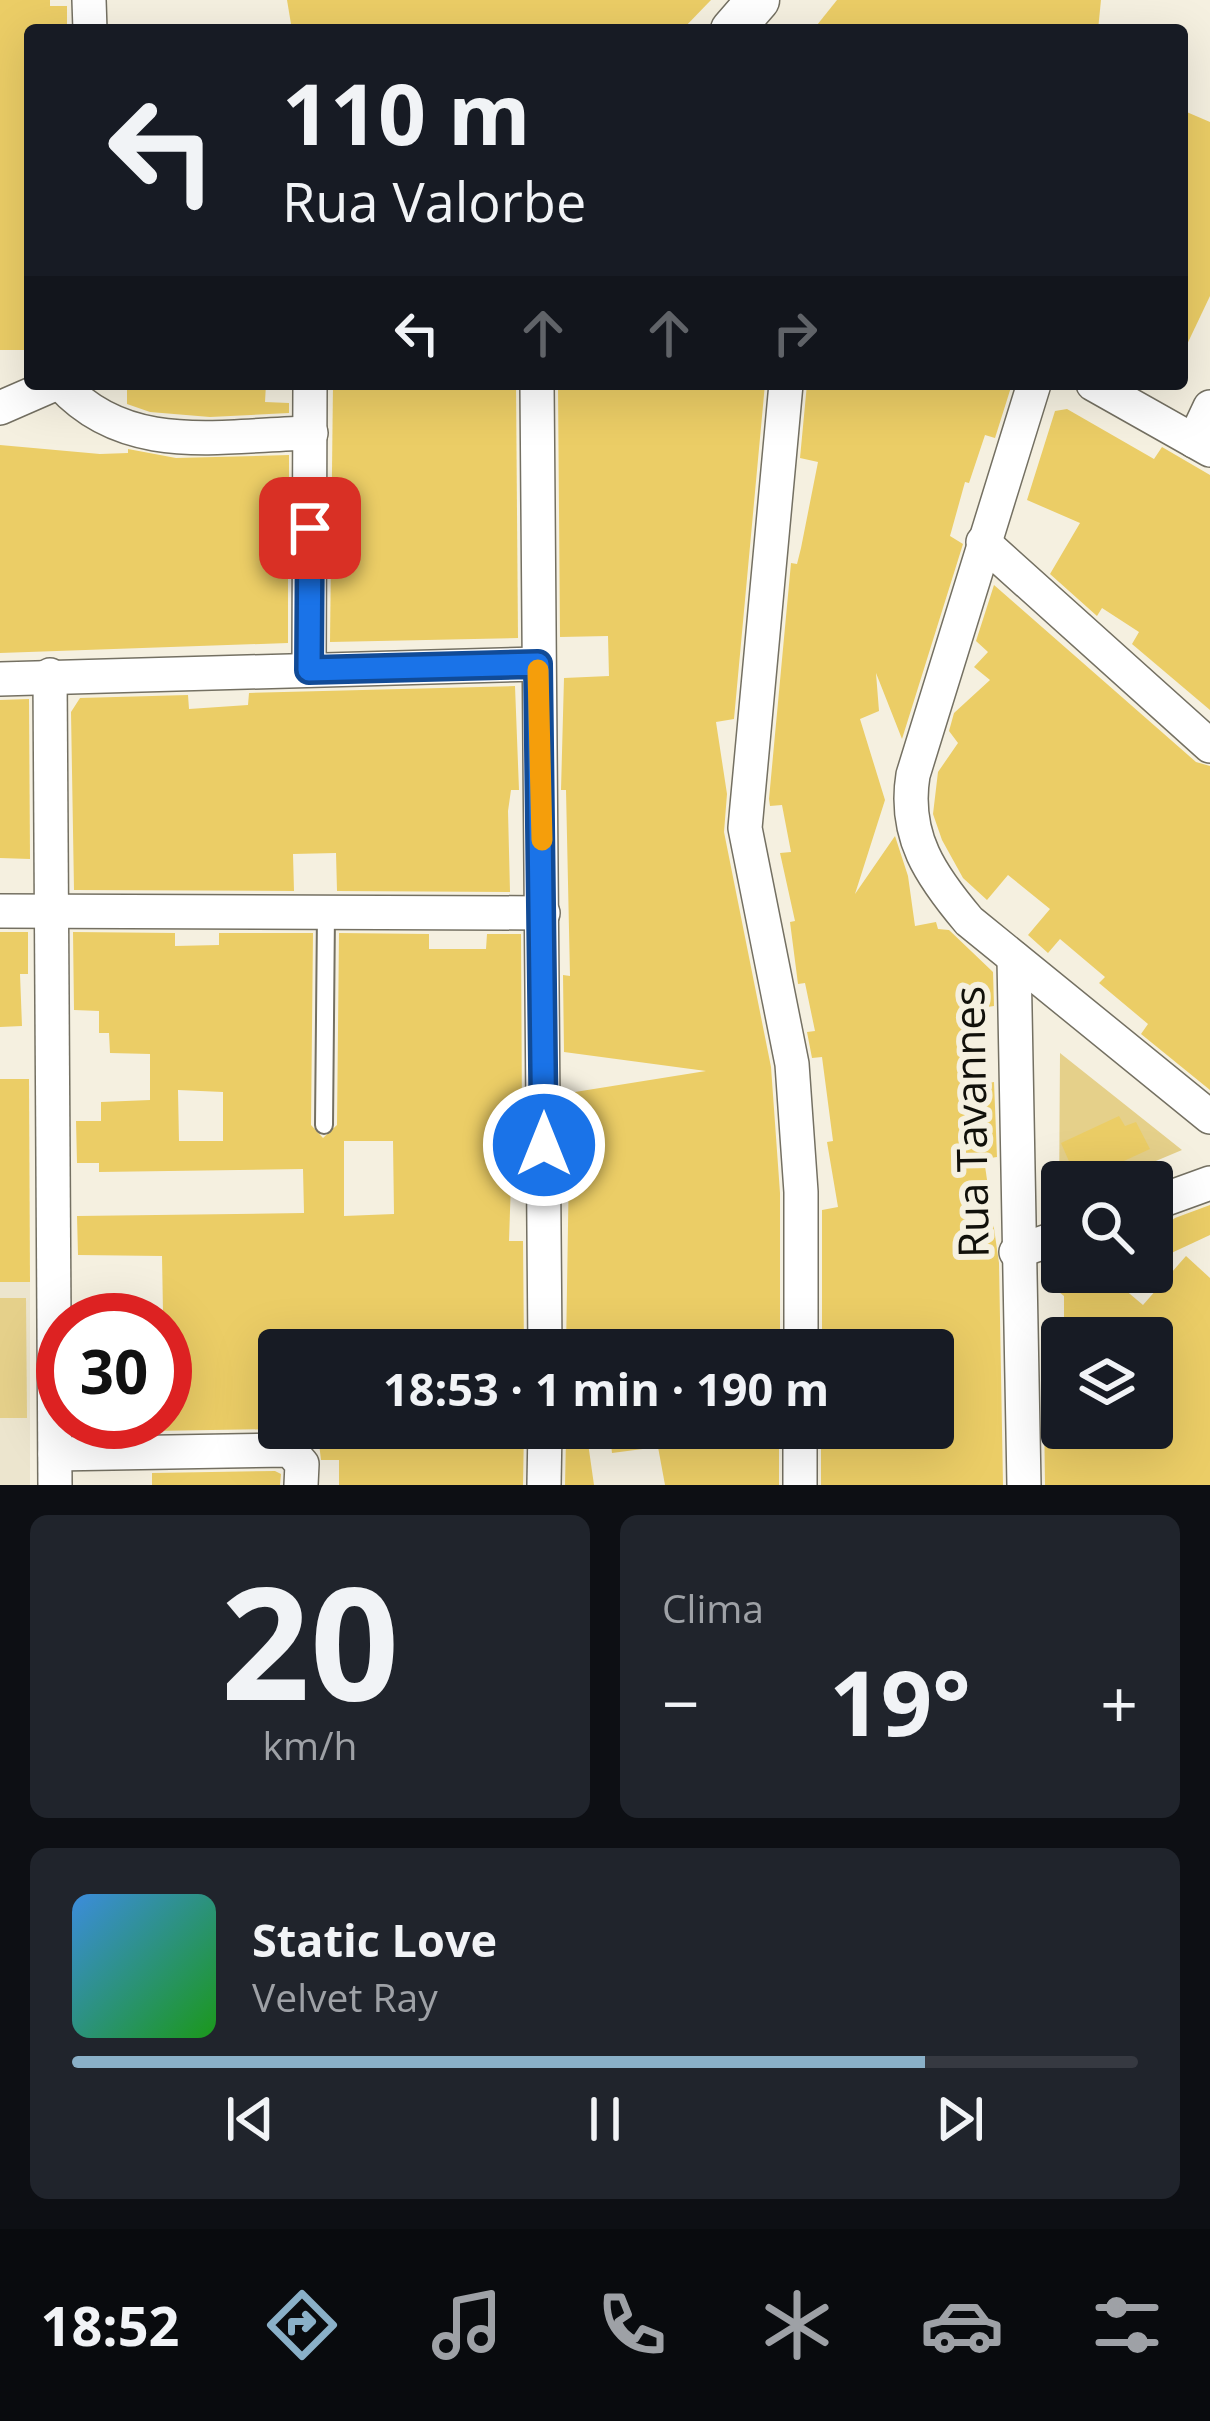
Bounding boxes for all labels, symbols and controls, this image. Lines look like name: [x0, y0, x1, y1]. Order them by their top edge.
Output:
text: 110 m: [282, 55, 530, 170]
icon: left: [84, 72, 240, 228]
text: Rua Valorbe: [282, 164, 586, 238]
icon: left: [384, 300, 450, 366]
icon: ahead: [510, 300, 576, 366]
icon: ahead: [636, 300, 702, 366]
icon: right: [762, 300, 828, 366]
pin: [259, 477, 361, 579]
icon: arrive: [277, 495, 343, 561]
street label: Rua Tavannes: [939, 986, 1001, 1258]
position arrow: [481, 1082, 607, 1208]
map controls: [1041, 1161, 1173, 1449]
button: search: [1041, 1161, 1173, 1293]
speed limit sign: 30: [36, 1293, 192, 1449]
button: layers: [1041, 1317, 1173, 1449]
text: 18:53 · 1 min · 190 m: [383, 1358, 829, 1419]
text: 20: [221, 1533, 399, 1746]
text: Clima: [662, 1581, 764, 1634]
text: 19°: [829, 1640, 971, 1762]
text: −: [662, 1657, 700, 1747]
text: +: [1100, 1657, 1138, 1747]
text: km/h: [263, 1718, 357, 1771]
text: Static Love: [252, 1909, 497, 1970]
text: Velvet Ray: [252, 1970, 438, 2023]
icon: previous: [217, 2086, 283, 2152]
icon: pause: [572, 2086, 638, 2152]
icon: next: [927, 2086, 993, 2152]
icon: directions: [260, 2283, 344, 2367]
icon: music: [425, 2283, 509, 2367]
icon: phone: [590, 2283, 674, 2367]
icon: climate: [755, 2283, 839, 2367]
icon: car: [920, 2283, 1004, 2367]
icon: filters: [1085, 2283, 1169, 2367]
text: 18:52: [41, 2288, 179, 2362]

